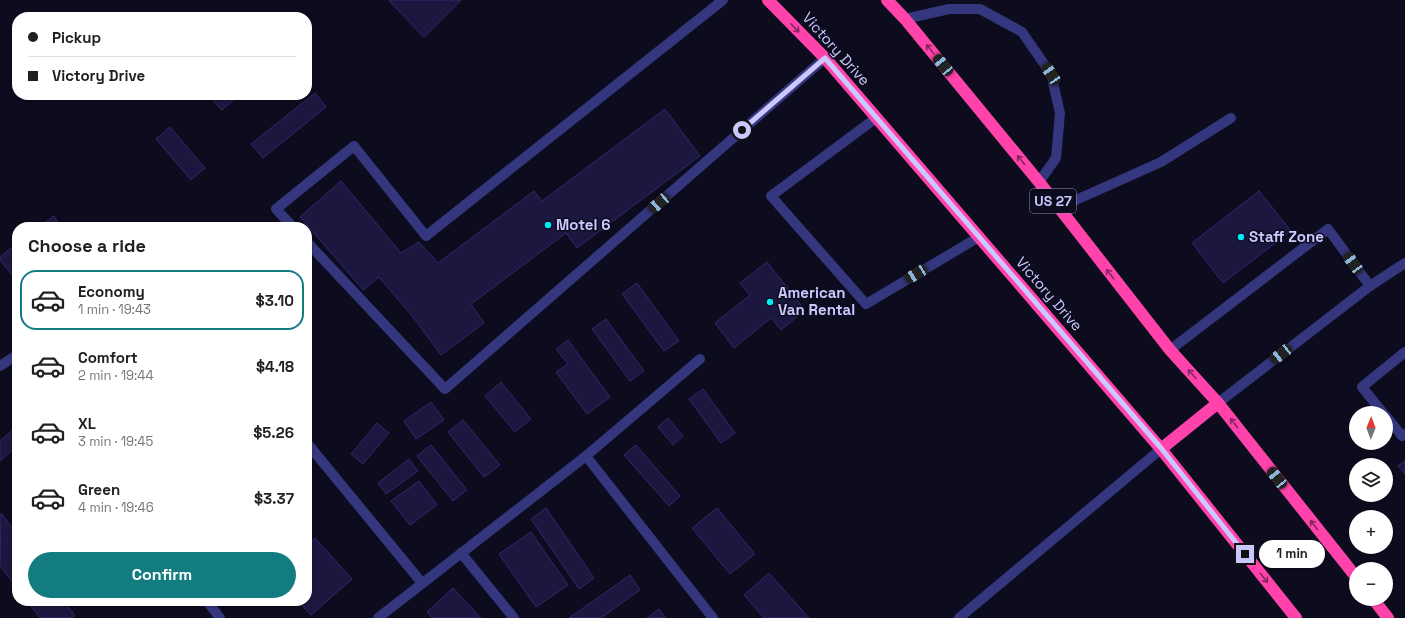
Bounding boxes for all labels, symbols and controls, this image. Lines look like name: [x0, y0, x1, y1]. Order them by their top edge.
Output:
street label: Victory Drive: [798, 8, 874, 89]
one-way arrow: [791, 23, 800, 33]
text: Pickup: [52, 28, 101, 47]
one-way arrow: [925, 44, 934, 54]
car: [931, 52, 955, 78]
car: [1039, 61, 1063, 87]
text: Victory Drive: [52, 66, 145, 85]
route start: [733, 121, 751, 139]
one-way arrow: [1016, 155, 1025, 166]
road number: US 27: [1030, 189, 1076, 213]
car: [646, 191, 672, 215]
place label: Motel 6: [556, 215, 610, 234]
marker: Motel 6: [543, 220, 553, 230]
place label: Staff Zone: [1249, 227, 1324, 246]
marker: Staff Zone: [1236, 232, 1246, 242]
text: Choose a ride: [28, 234, 146, 257]
car: [1341, 250, 1365, 276]
street label: Victory Drive: [1012, 253, 1087, 335]
car: [903, 263, 929, 285]
one-way arrow: [1106, 268, 1114, 279]
icon: car: [30, 282, 66, 318]
text: Economy: [78, 282, 145, 301]
place label: American Van Rental: [778, 283, 855, 319]
text: $3.10: [256, 291, 294, 310]
marker: American Van Rental: [765, 297, 775, 307]
text: 1 min · 19:43: [78, 301, 151, 318]
car: [1268, 342, 1294, 366]
icon: car: [30, 348, 66, 384]
text: Comfort: [78, 348, 138, 367]
text: $4.18: [256, 357, 294, 376]
text: 2 min · 19:44: [78, 367, 154, 384]
one-way arrow: [1187, 369, 1197, 379]
north arrow: [1349, 406, 1393, 450]
map controls: [1349, 406, 1393, 606]
icon: car: [30, 414, 66, 450]
text: XL: [78, 414, 96, 433]
one-way arrow: [1230, 417, 1238, 428]
text: $5.26: [253, 423, 294, 442]
text: 3 min · 19:45: [78, 433, 153, 450]
button: layers: [1349, 458, 1393, 502]
car: [1265, 465, 1289, 491]
icon: car: [30, 480, 66, 516]
text: Green: [78, 480, 120, 499]
text: $3.37: [254, 489, 294, 508]
text: 4 min · 19:46: [78, 499, 154, 516]
button: +: [1349, 510, 1393, 554]
one-way arrow: [1310, 519, 1319, 530]
callout: 1 min: [1259, 540, 1325, 568]
route end: [1236, 545, 1254, 563]
text: 1 min: [1276, 545, 1308, 562]
button: Confirm: [28, 552, 296, 598]
button: −: [1349, 562, 1393, 606]
one-way arrow: [1259, 572, 1268, 583]

